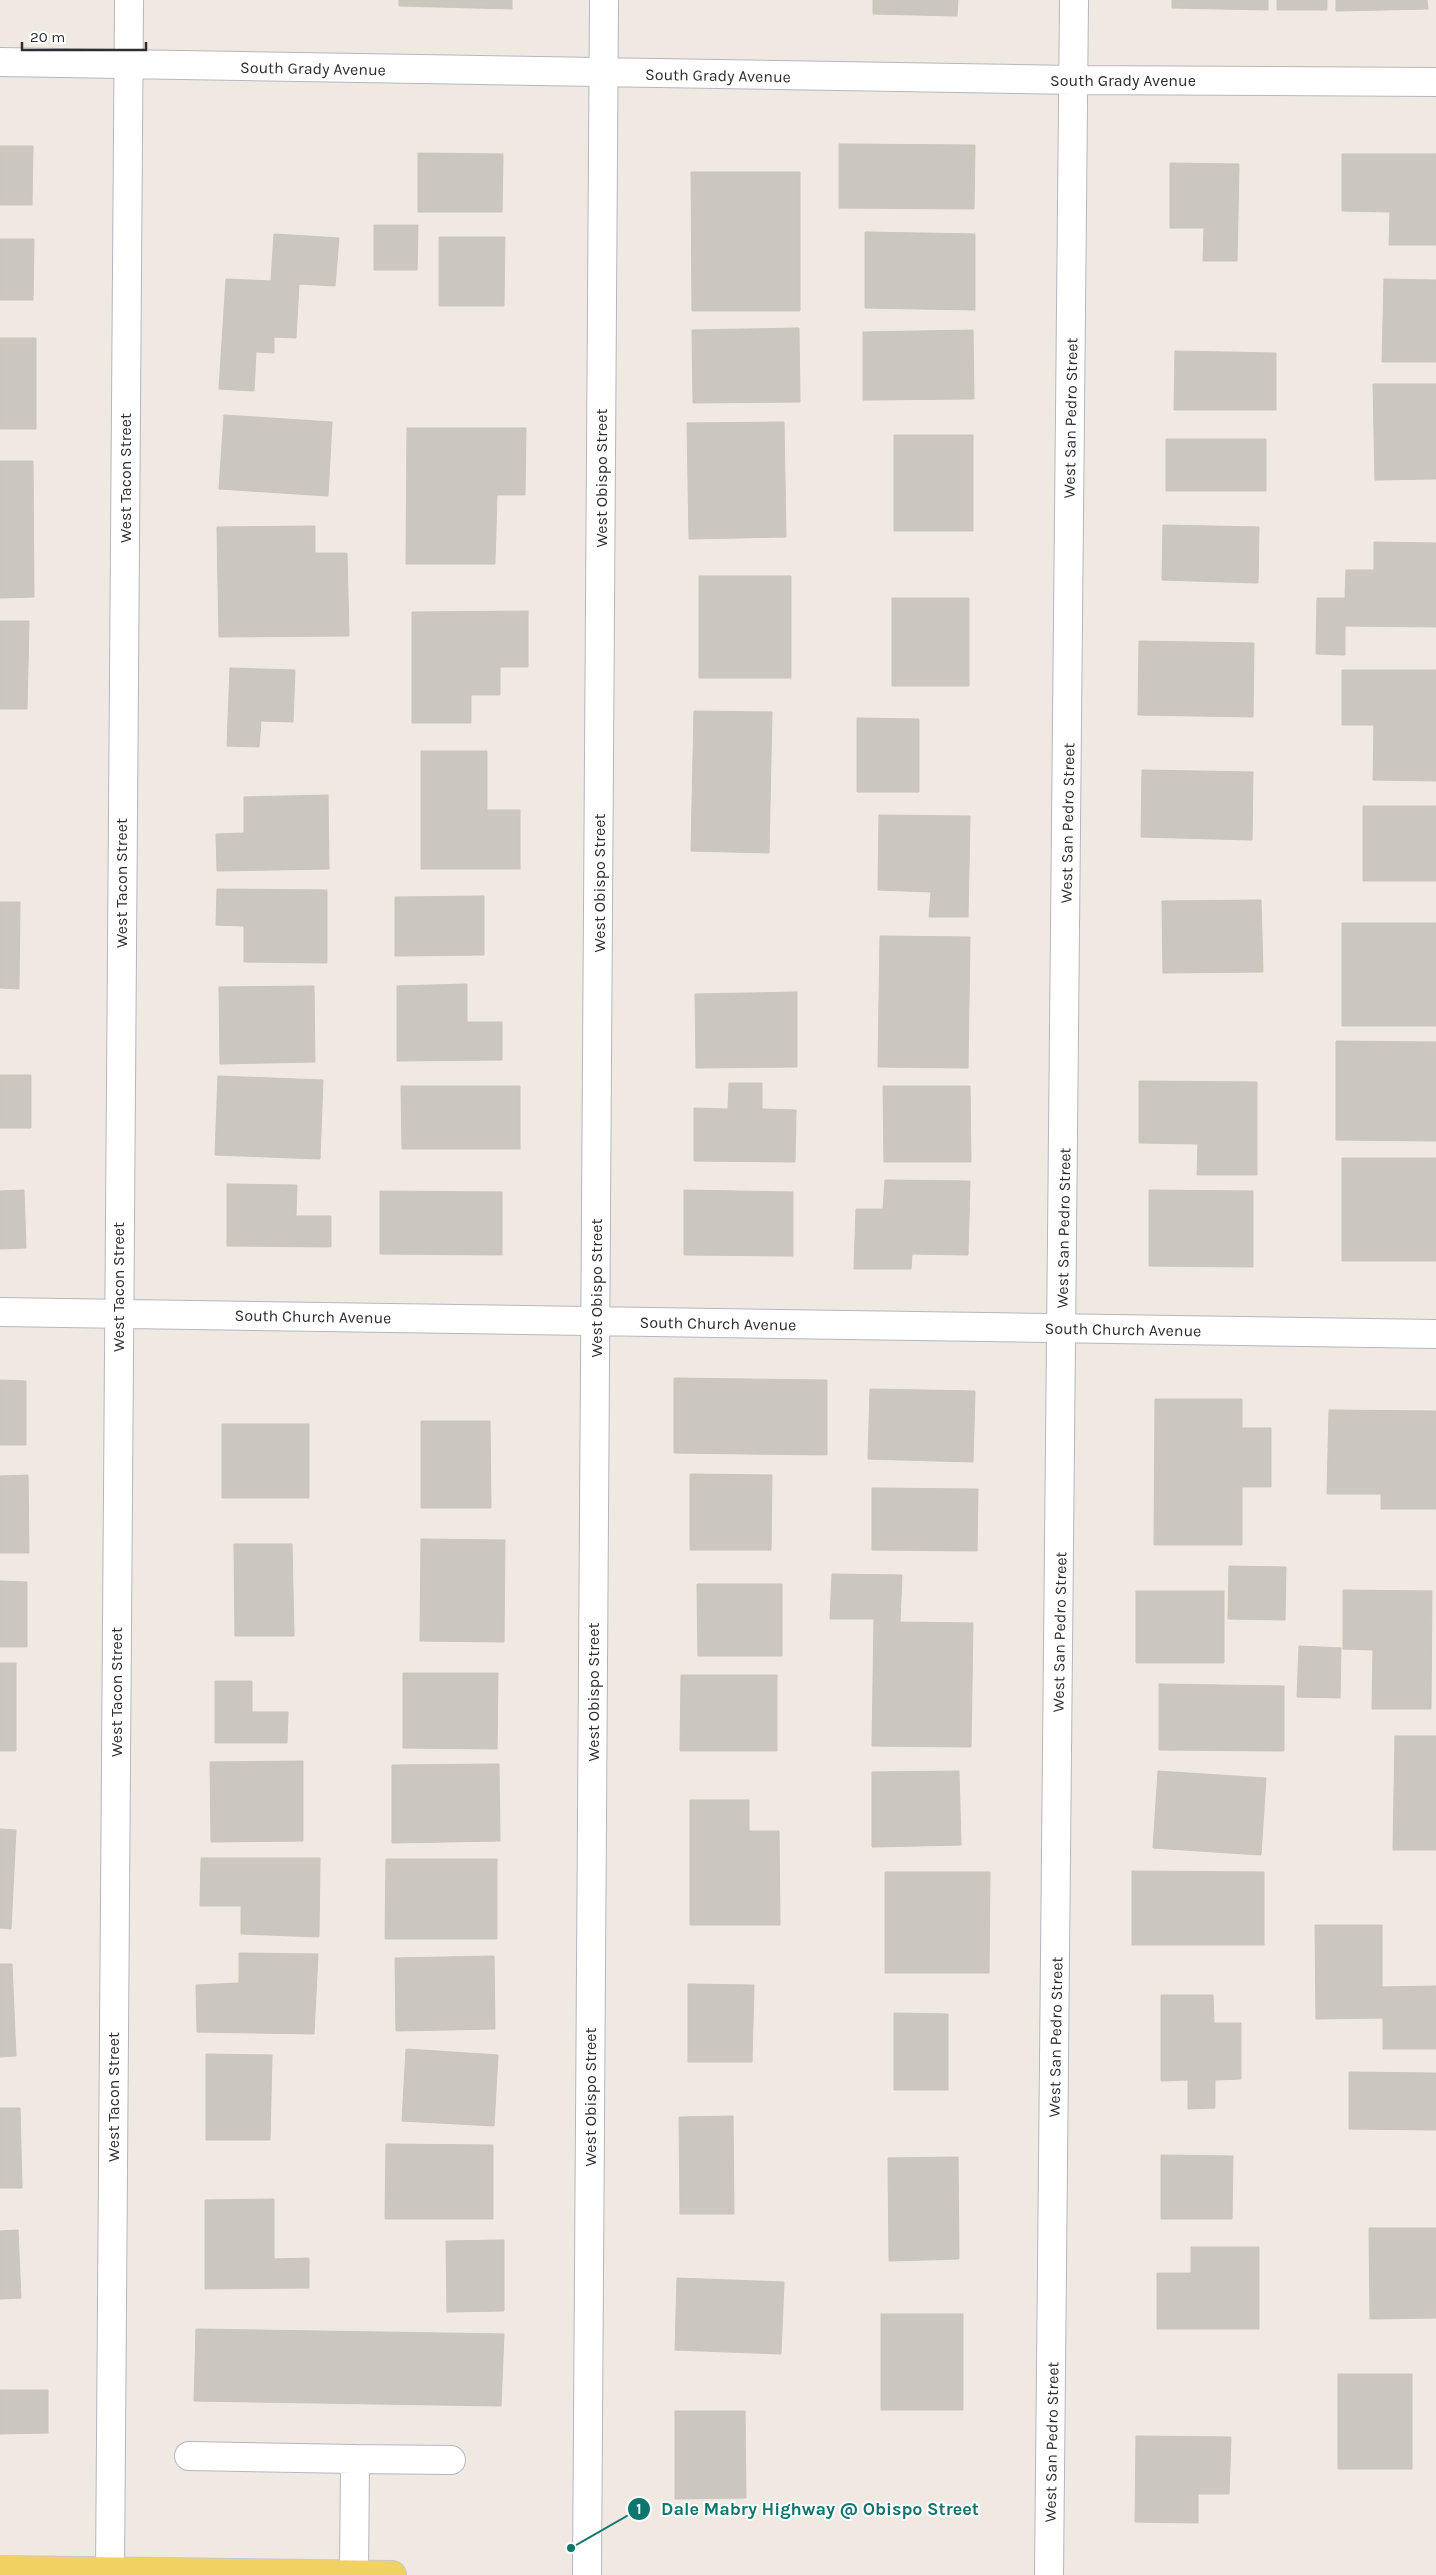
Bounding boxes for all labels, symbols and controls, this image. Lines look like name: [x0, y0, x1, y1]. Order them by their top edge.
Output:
scale bar: [22, 20, 146, 52]
text: 20 m: [30, 28, 65, 46]
street label: South Grady Avenue: [240, 58, 386, 79]
street label: South Grady Avenue: [645, 65, 791, 86]
street label: South Grady Avenue: [1050, 71, 1196, 90]
street label: West San Pedro Street: [1060, 337, 1081, 499]
street label: West Obispo Street: [592, 408, 611, 548]
street label: West Tacon Street: [116, 413, 135, 543]
street label: West San Pedro Street: [1057, 742, 1078, 904]
street label: West Obispo Street: [590, 813, 609, 953]
street label: West Tacon Street: [112, 818, 131, 948]
street label: West San Pedro Street: [1053, 1147, 1074, 1309]
street label: West Obispo Street: [587, 1218, 606, 1358]
street label: West Tacon Street: [109, 1222, 128, 1352]
street label: South Church Avenue: [234, 1306, 392, 1327]
street label: South Church Avenue: [639, 1313, 797, 1334]
street label: South Church Avenue: [1044, 1319, 1202, 1340]
street label: West San Pedro Street: [1049, 1551, 1070, 1713]
street label: West Obispo Street: [584, 1622, 603, 1762]
street label: West Tacon Street: [107, 1627, 126, 1757]
street label: West San Pedro Street: [1045, 1956, 1066, 2118]
street label: West Obispo Street: [581, 2027, 600, 2167]
street label: West Tacon Street: [104, 2032, 123, 2162]
street label: West San Pedro Street: [1041, 2361, 1062, 2523]
callout: Dale Mabry Highway @ Obispo Street: [626, 2493, 989, 2526]
text: Dale Mabry Highway @ Obispo Street: [661, 2498, 979, 2520]
text: 1: [636, 2500, 642, 2518]

